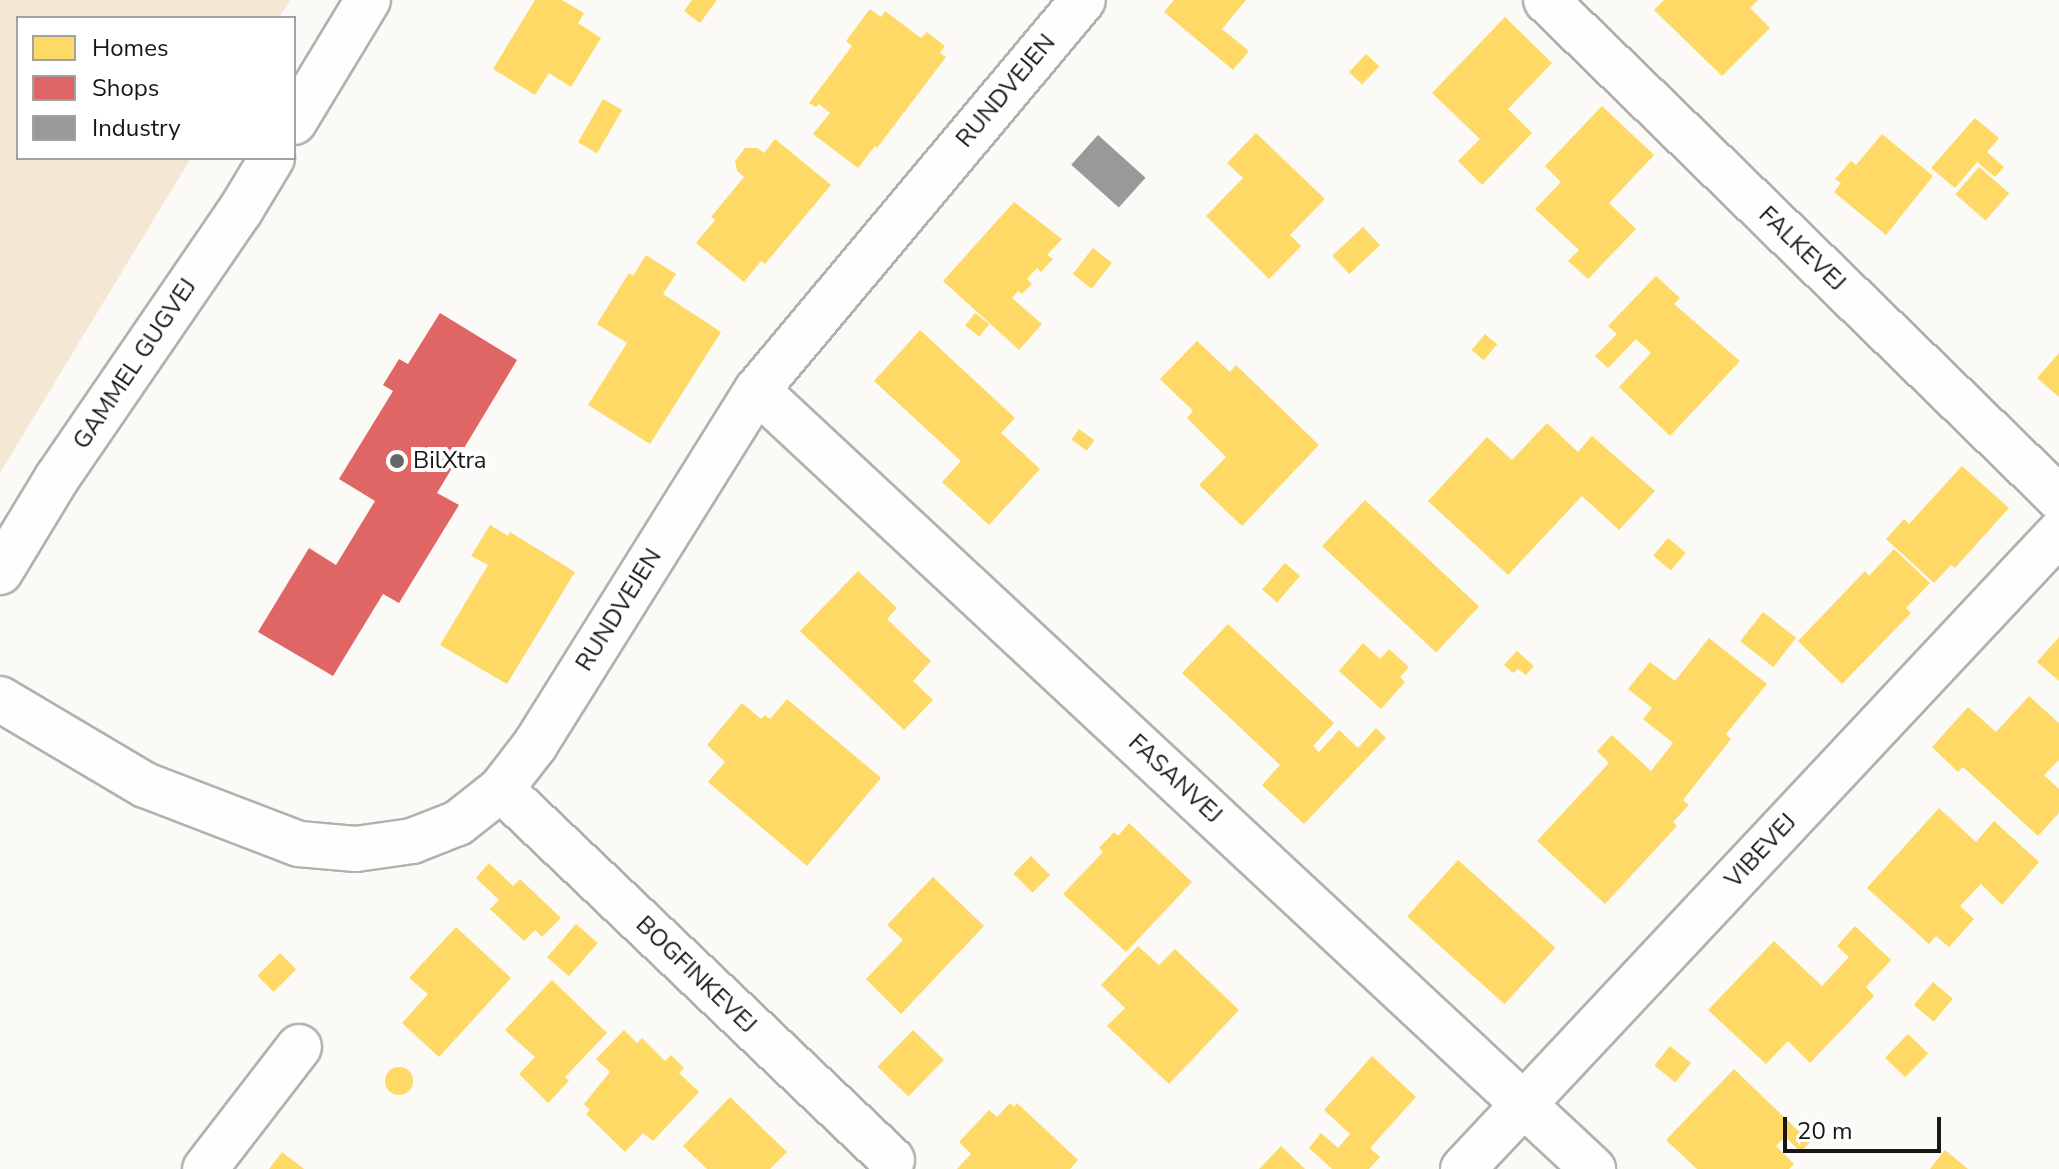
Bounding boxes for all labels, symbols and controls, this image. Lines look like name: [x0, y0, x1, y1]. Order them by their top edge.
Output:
legend: [16, 16, 296, 160]
street label: RUNDVEJEN: [950, 29, 1062, 153]
text: Homes: [92, 32, 168, 64]
text: Shops: [92, 72, 159, 104]
text: Industry: [92, 112, 181, 144]
street label: FALKEVEJ: [1753, 201, 1851, 297]
street label: GAMMEL GUGVEJ: [67, 273, 203, 455]
place label: BilXtra: [413, 447, 487, 475]
marker: BilXtra: [388, 452, 406, 470]
street label: RUNDVEJEN: [570, 543, 668, 677]
street label: FASANVEJ: [1122, 728, 1228, 830]
street label: VIBEVEJ: [1719, 808, 1803, 894]
street label: BOGFINKEVEJ: [630, 910, 762, 1040]
scale bar: [1787, 1101, 1945, 1151]
text: 20 m: [1797, 1115, 1853, 1147]

